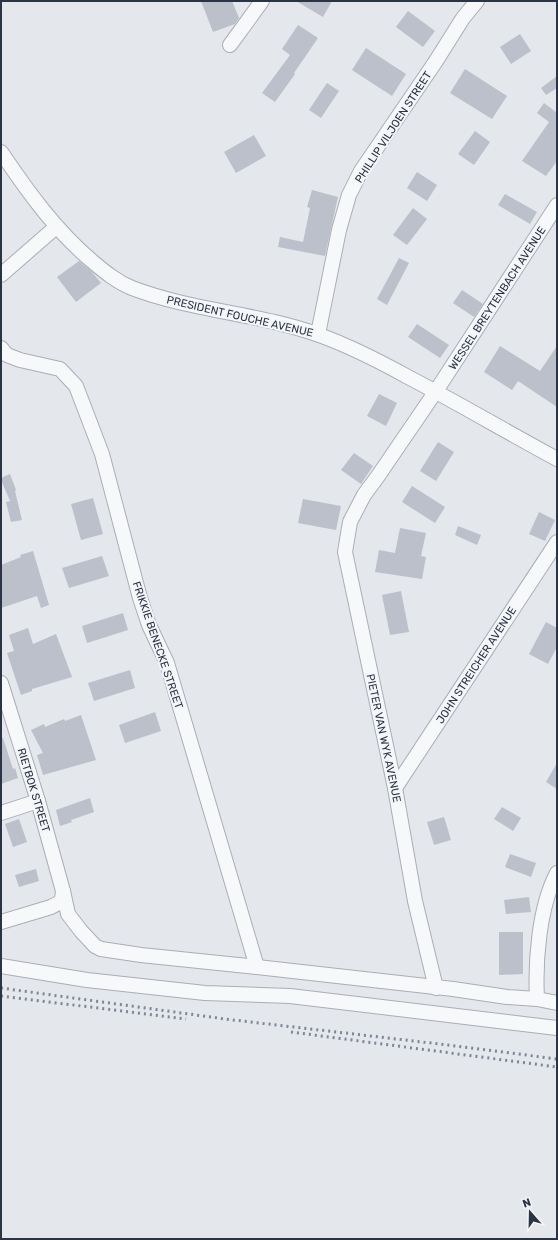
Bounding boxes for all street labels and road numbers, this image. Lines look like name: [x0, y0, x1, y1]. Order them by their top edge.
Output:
street label: PHILLIP VILJOEN STREET: [352, 69, 435, 185]
street label: WESSEL BREYTENBACH AVENUE: [446, 224, 549, 372]
street label: PRESIDENT FOUCHE AVENUE: [165, 293, 315, 340]
street label: FRIKKIE BENECKE STREET: [130, 580, 186, 711]
street label: JOHN STREICHER AVENUE: [434, 604, 519, 726]
street label: PIETER VAN WYK AVENUE: [364, 673, 404, 804]
street label: RIETBOK STREET: [15, 747, 53, 834]

